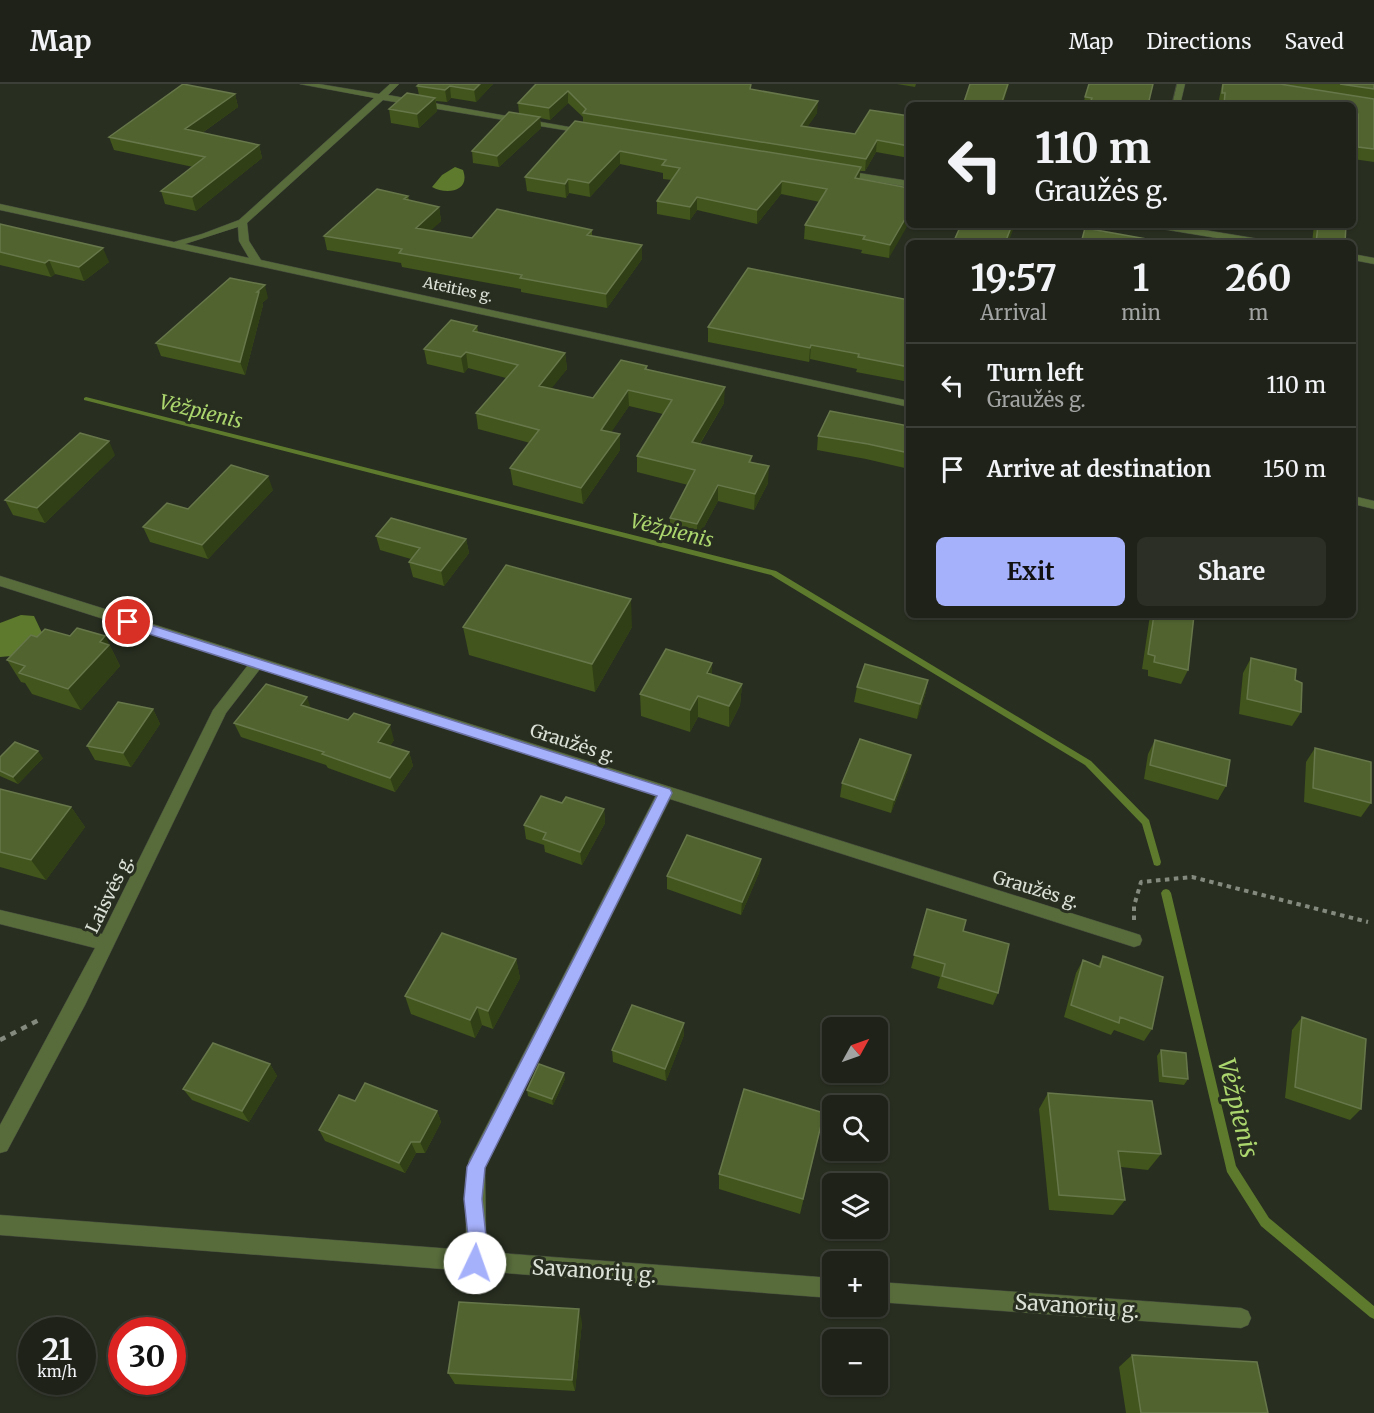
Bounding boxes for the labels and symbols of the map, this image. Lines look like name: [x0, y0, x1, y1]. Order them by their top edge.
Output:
street label: Ateities g.: [421, 272, 495, 306]
water label: Vėžpienis: [157, 389, 245, 433]
water label: Vėžpienis: [628, 508, 716, 552]
pin: [102, 596, 153, 647]
street label: Graužės g.: [527, 718, 619, 768]
street label: Laisvės g.: [80, 851, 138, 937]
street label: Graužės g.: [990, 865, 1082, 913]
north arrow: [822, 1017, 888, 1083]
water label: Vėžpienis: [1211, 1055, 1265, 1161]
position arrow: [443, 1231, 507, 1295]
street label: Savanorių g.: [531, 1253, 657, 1289]
street label: Savanorių g.: [1014, 1288, 1140, 1324]
speed limit sign: 30: [108, 1317, 186, 1395]

